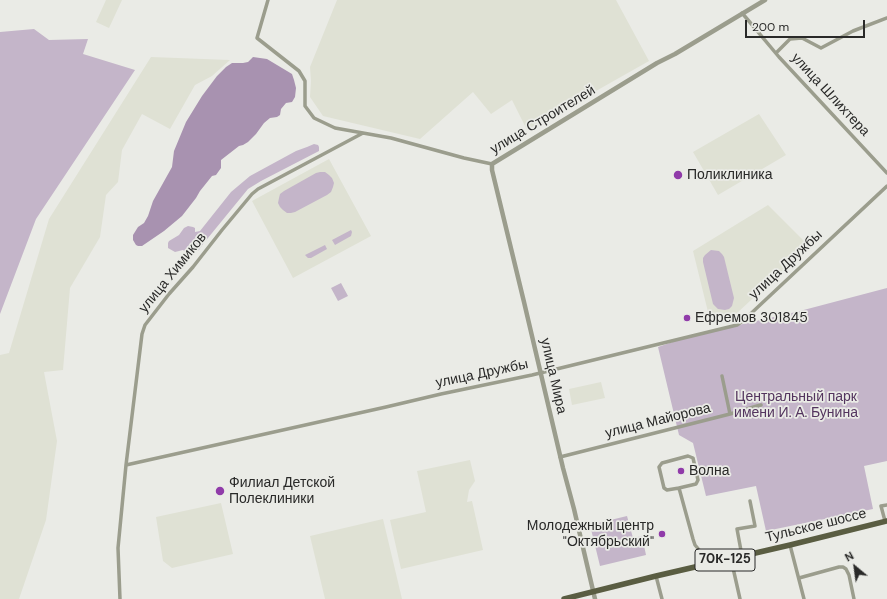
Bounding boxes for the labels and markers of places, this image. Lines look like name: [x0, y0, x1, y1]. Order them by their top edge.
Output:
place label: Поликлиника: [687, 167, 773, 183]
marker: Поликлиника: [672, 169, 684, 181]
place label: Ефремов 301845: [695, 310, 808, 326]
marker: Ефремов 301845: [682, 313, 692, 323]
place label: Волна: [689, 463, 730, 479]
marker: Волна: [676, 466, 686, 476]
place label: Филиал Детской Полеклиники: [229, 475, 335, 508]
marker: Филиал Детской Полеклиники: [214, 485, 226, 497]
place label: Молодежный центр "Октябрьский": [527, 518, 654, 550]
marker: Молодежный центр "Октябрьский": [657, 529, 667, 539]

